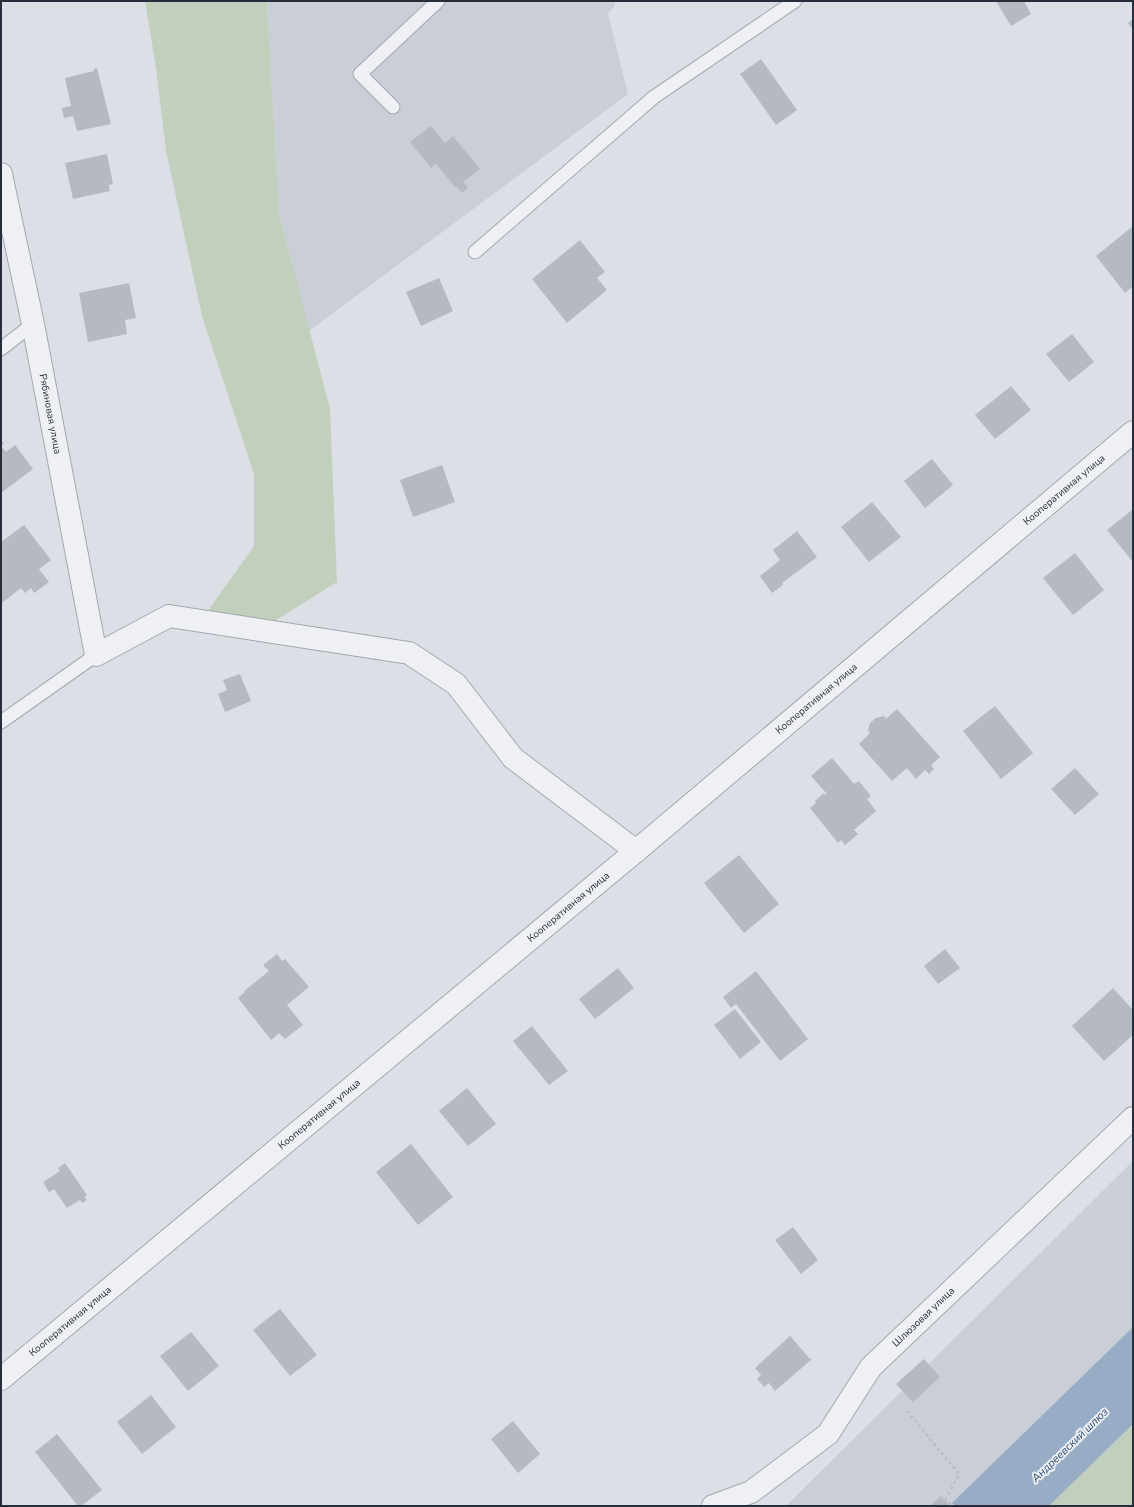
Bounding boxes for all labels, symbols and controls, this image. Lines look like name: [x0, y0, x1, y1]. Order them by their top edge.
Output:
street label: Рябиновая улица: [36, 373, 65, 455]
street label: Кооперативная улица: [1020, 451, 1108, 529]
street label: Кооперативная улица: [773, 660, 861, 737]
street label: Кооперативная улица: [524, 869, 613, 946]
street label: Кооперативная улица: [275, 1076, 363, 1153]
street label: Кооперативная улица: [26, 1283, 114, 1360]
street label: Шлюзовая улица: [889, 1284, 958, 1350]
water label: Андреевский шлюз: [1028, 1404, 1112, 1486]

